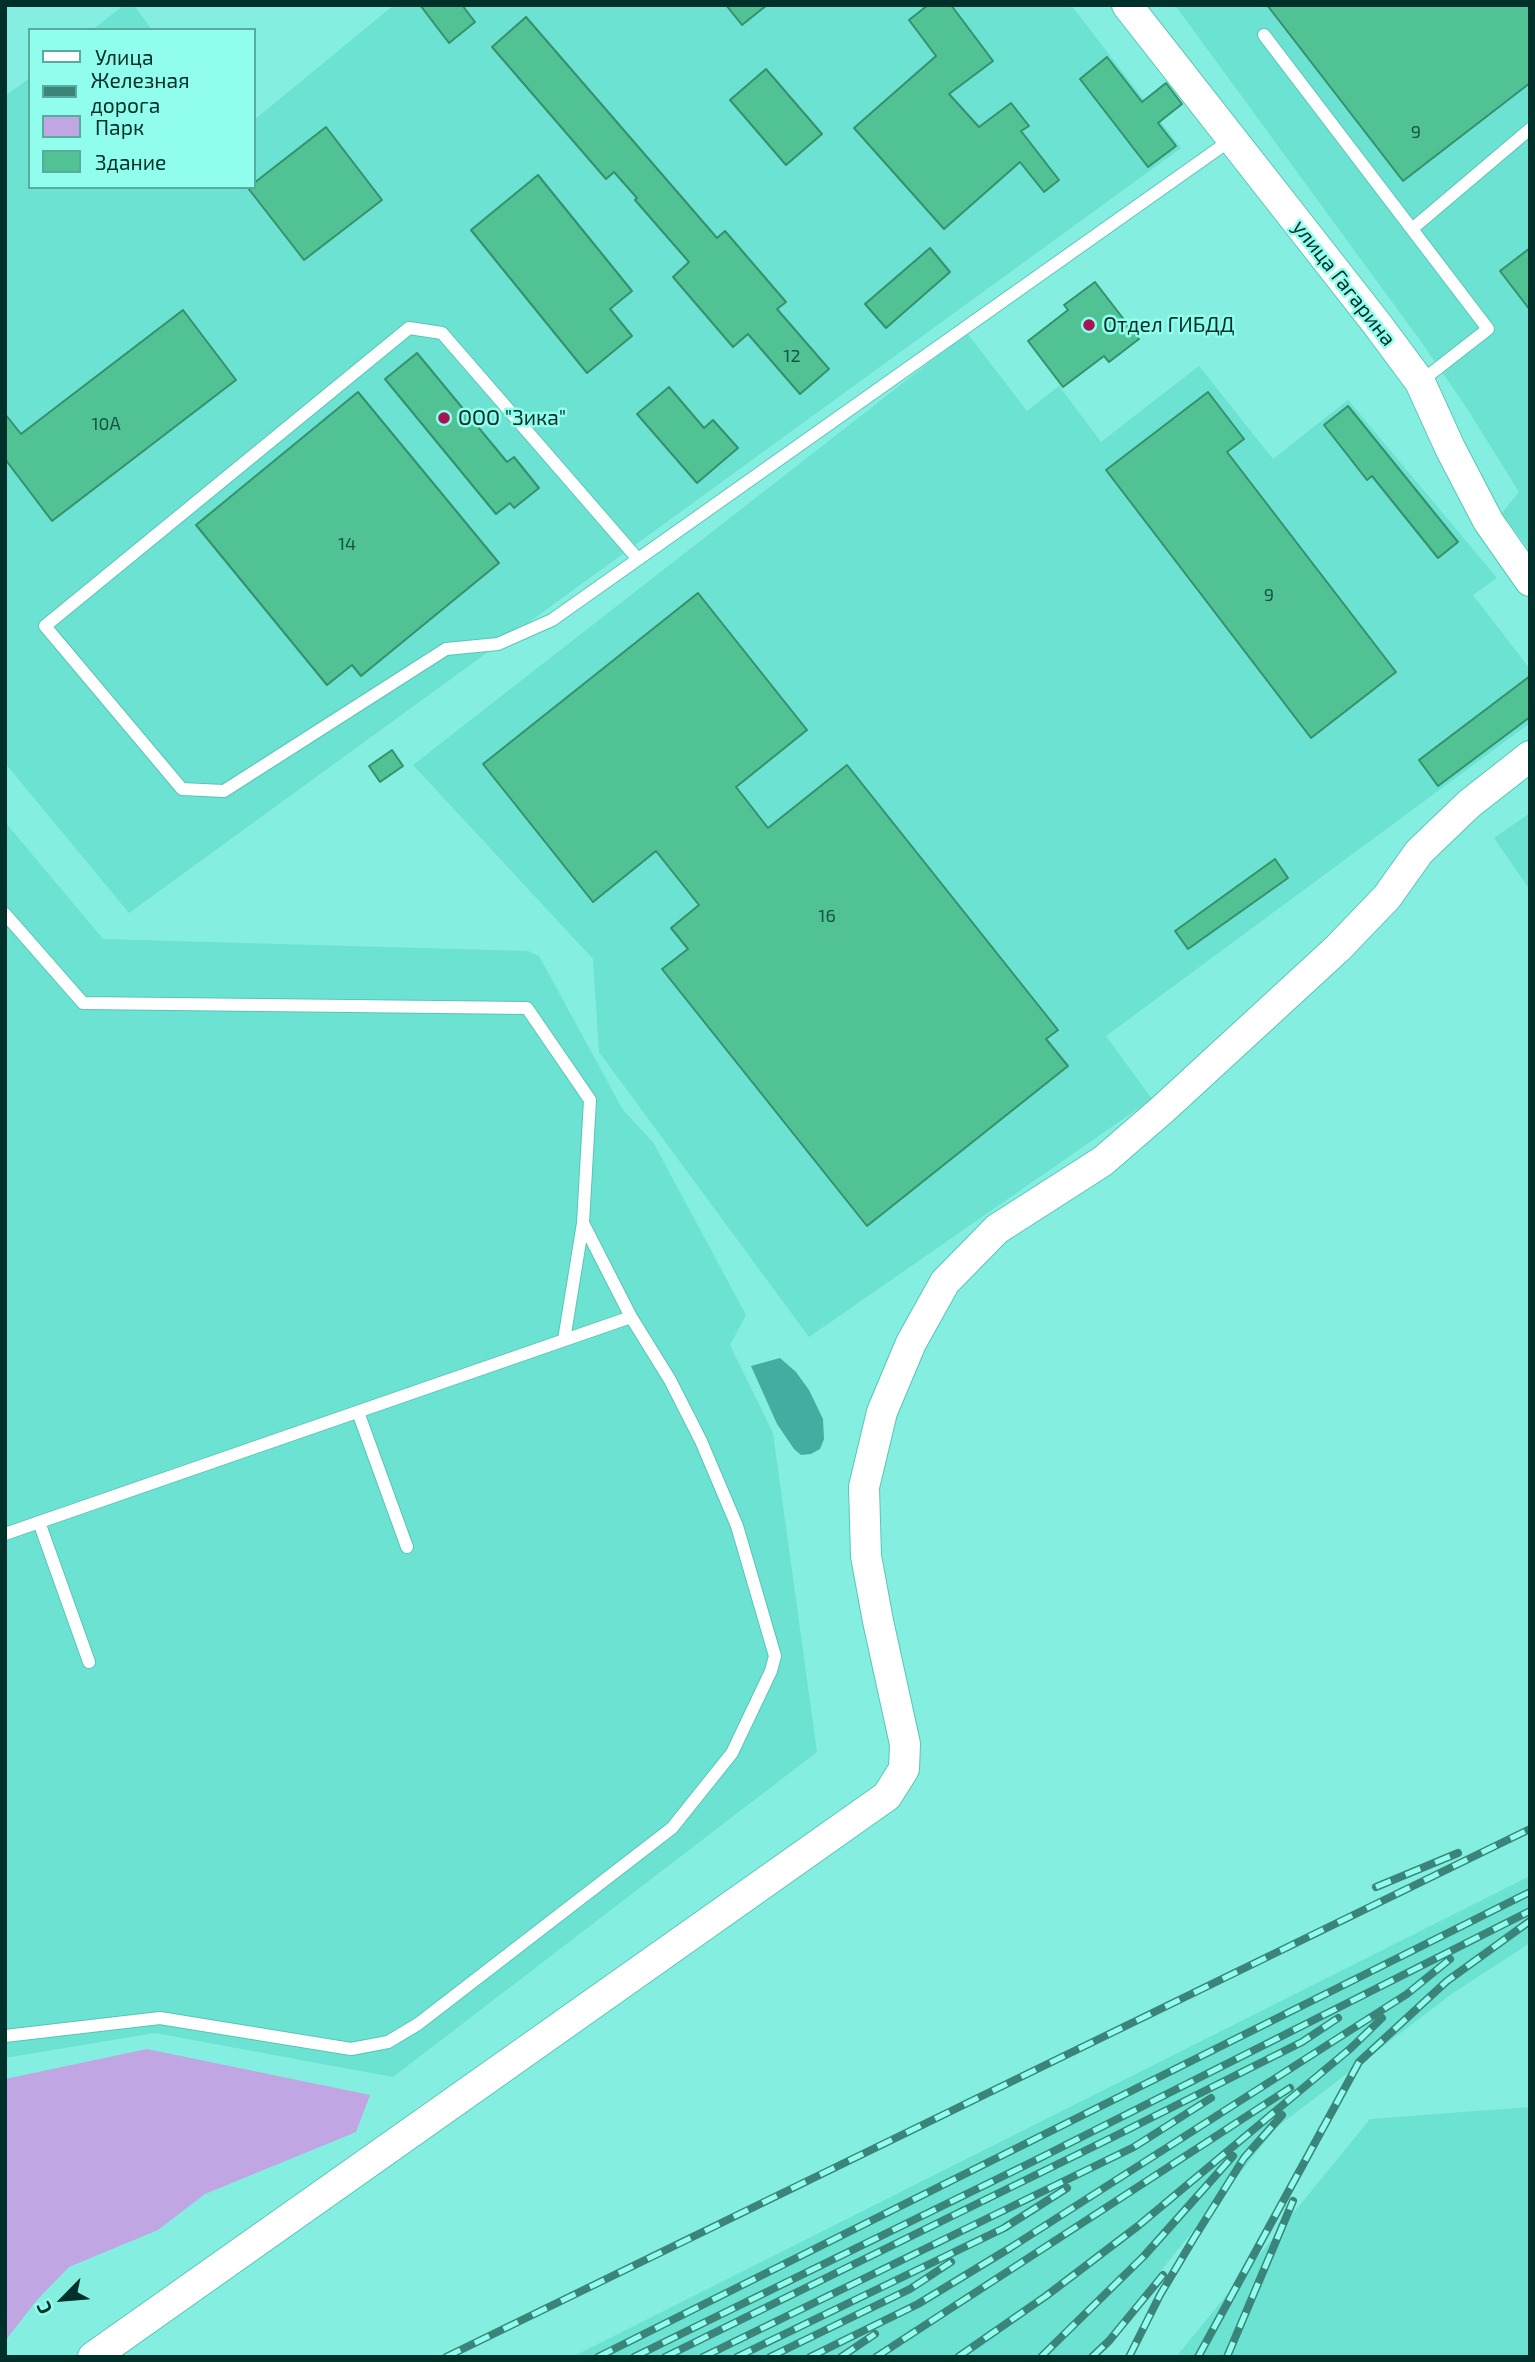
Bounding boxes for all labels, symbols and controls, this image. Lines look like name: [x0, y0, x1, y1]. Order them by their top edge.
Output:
legend: [28, 28, 256, 189]
text: Улица: [95, 44, 154, 69]
text: Железная дорога: [91, 67, 190, 117]
text: Парк: [95, 114, 144, 139]
house number: 9: [1411, 121, 1421, 143]
text: Здание: [95, 149, 166, 174]
street label: улица Гагарина: [1287, 215, 1401, 351]
place label: Отдел ГИБДД: [1103, 312, 1234, 338]
marker: Отдел ГИБДД: [1081, 317, 1097, 333]
house number: 12: [783, 345, 801, 367]
place label: ООО "Зика": [458, 405, 566, 431]
marker: ООО "Зика": [436, 410, 452, 426]
house number: 10А: [91, 413, 121, 435]
house number: 14: [338, 533, 356, 555]
house number: 9: [1264, 584, 1274, 606]
house number: 16: [818, 905, 836, 927]
north arrow: [28, 2264, 98, 2334]
text: С: [31, 2298, 56, 2318]

